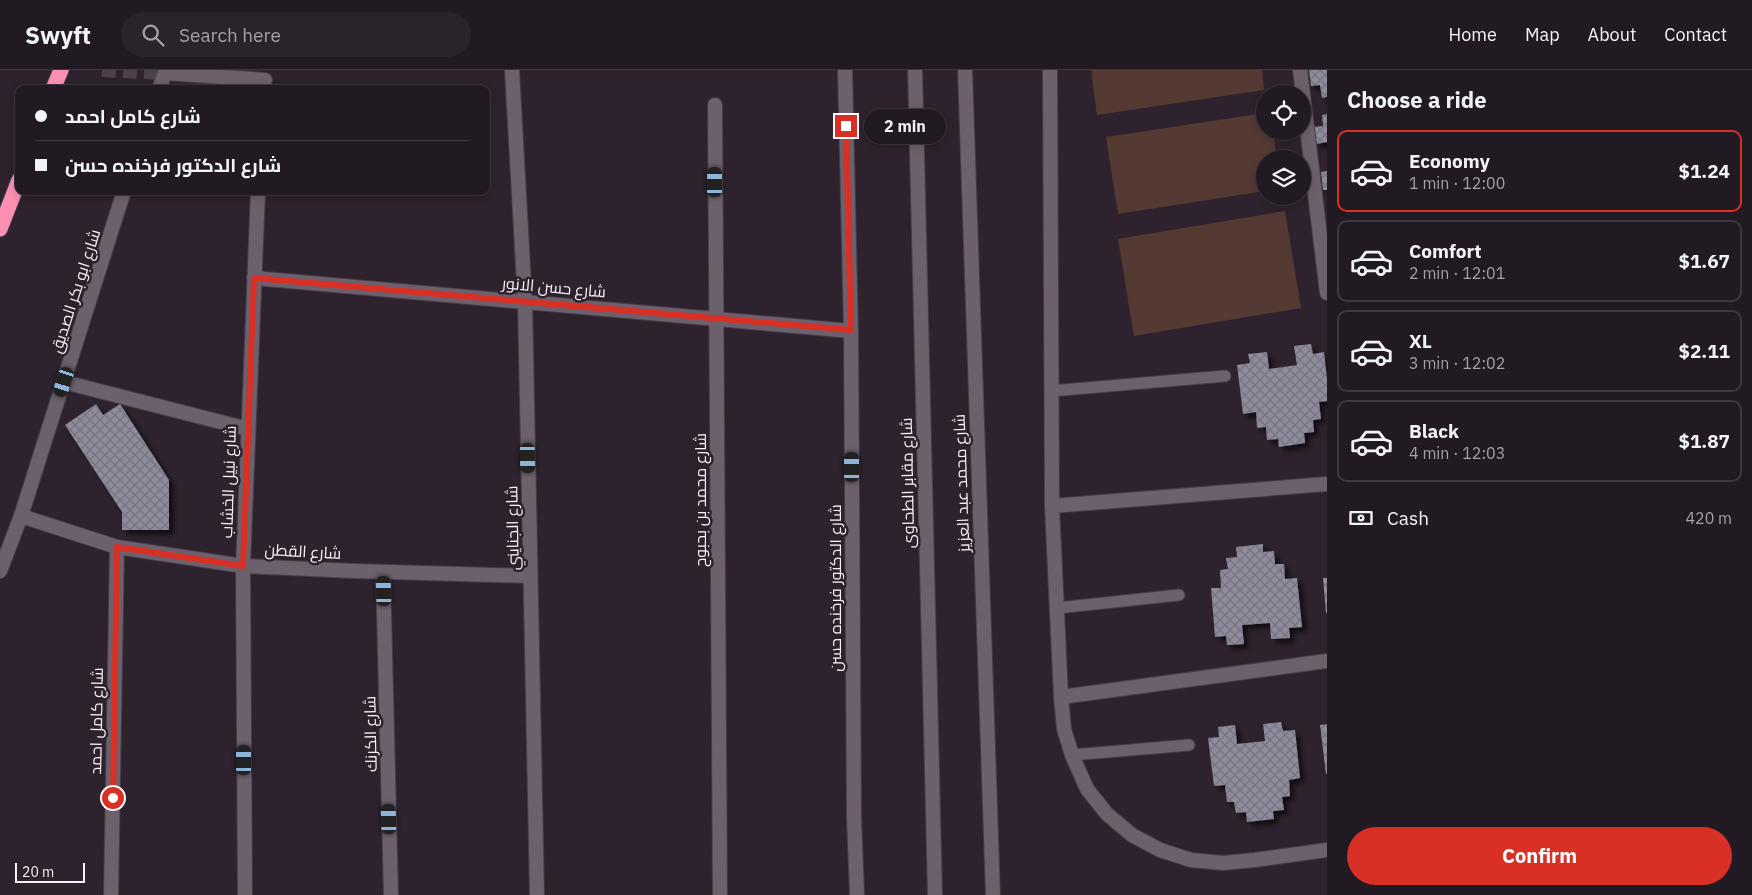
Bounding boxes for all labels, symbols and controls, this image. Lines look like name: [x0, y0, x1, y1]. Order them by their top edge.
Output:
search box: [121, 12, 471, 57]
text: Swyft: [25, 19, 91, 51]
icon: search: [139, 21, 167, 49]
text: Search here: [179, 23, 281, 47]
text: Home: [1449, 23, 1497, 46]
text: Map: [1525, 23, 1560, 46]
text: About: [1588, 23, 1636, 46]
text: Contact: [1664, 23, 1727, 46]
map controls: [1256, 85, 1311, 205]
button: locate: [1256, 85, 1311, 140]
text: Choose a ride: [1347, 85, 1487, 114]
text: شارع كامل احمد: [65, 104, 201, 128]
callout: 2 min: [864, 108, 946, 144]
route end: [835, 115, 857, 137]
text: 2 min: [884, 116, 926, 136]
icon: car: [1349, 149, 1394, 194]
text: Economy: [1409, 149, 1490, 173]
button: layers: [1256, 150, 1311, 205]
text: شارع الدكتور فرخنده حسن: [65, 153, 281, 177]
text: $1.24: [1678, 159, 1730, 183]
car: [707, 167, 722, 197]
text: 1 min · 12:00: [1409, 173, 1505, 193]
street label: شارع ابو بكر الصديق: [46, 226, 106, 356]
icon: car: [1349, 239, 1394, 284]
text: Comfort: [1409, 239, 1482, 263]
text: $1.67: [1678, 249, 1730, 273]
text: 2 min · 12:01: [1409, 263, 1505, 283]
street label: شارع حسن الانور: [500, 272, 607, 304]
icon: car: [1349, 329, 1394, 374]
text: XL: [1409, 329, 1432, 353]
text: $2.11: [1678, 339, 1730, 363]
text: 3 min · 12:02: [1409, 353, 1505, 373]
car: [52, 365, 75, 399]
street label: شارع محمد عبد العزيز: [949, 413, 975, 553]
street label: شارع مقابر الطحاوى: [896, 417, 920, 549]
icon: car: [1349, 419, 1394, 464]
text: Black: [1409, 419, 1459, 443]
street label: شارع نبيل الخشاب: [216, 425, 242, 539]
text: $1.87: [1678, 429, 1730, 453]
street label: شارع محمد بن بحبوح: [690, 433, 712, 567]
car: [520, 443, 535, 473]
text: 4 min · 12:03: [1409, 443, 1505, 463]
car: [844, 452, 859, 482]
street label: شارع الجنايني: [501, 485, 527, 570]
street label: شارع الدكتور فرخنده حسن: [825, 504, 847, 672]
icon: cash: [1347, 504, 1375, 532]
text: Cash: [1387, 506, 1429, 530]
text: 420 m: [1685, 508, 1732, 528]
street label: شارع القطن: [264, 539, 342, 565]
car: [375, 576, 392, 606]
street label: شارع كامل احمد: [85, 667, 109, 775]
street label: شارع الكرنك: [359, 696, 383, 772]
car: [236, 745, 251, 775]
route start: [102, 787, 124, 809]
car: [380, 804, 397, 834]
button: Confirm: [1347, 827, 1732, 885]
scale bar: [15, 860, 85, 883]
text: 20 m: [22, 863, 54, 881]

